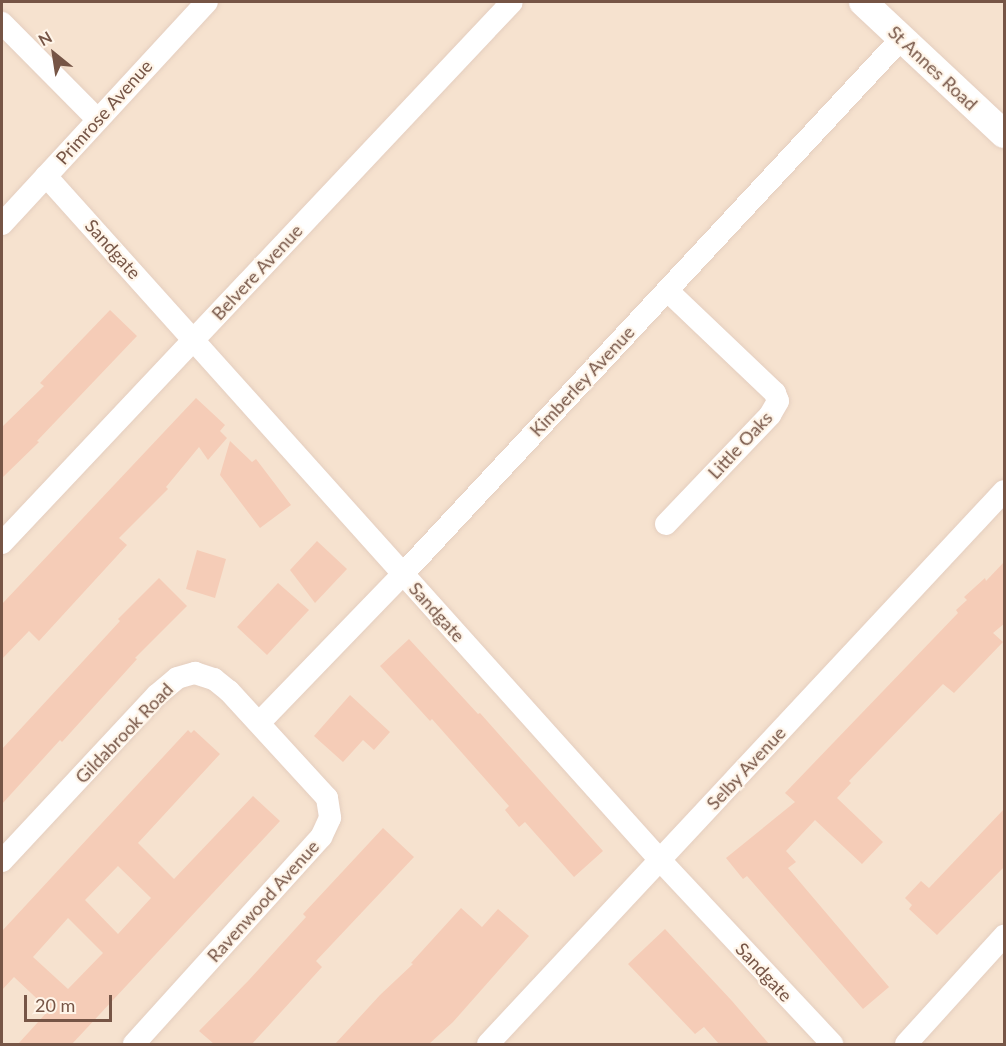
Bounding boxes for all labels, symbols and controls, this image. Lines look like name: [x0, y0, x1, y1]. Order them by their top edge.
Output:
street label: St Annes Road: [884, 21, 982, 115]
north arrow: [24, 24, 84, 84]
text: N: [35, 27, 55, 49]
street label: Primrose Avenue: [51, 55, 157, 169]
street label: Sandgate: [81, 215, 145, 283]
street label: Belvere Avenue: [207, 219, 307, 325]
street label: Kimberley Avenue: [525, 321, 639, 441]
street label: Little Oaks: [703, 407, 777, 483]
street label: Sandgate: [405, 578, 469, 646]
street label: Gildabrook Road: [71, 678, 177, 788]
street label: Selby Avenue: [702, 722, 790, 814]
street label: Ravenwood Avenue: [202, 835, 324, 967]
street label: Sandgate: [731, 938, 797, 1006]
scale bar: [27, 983, 116, 1021]
text: 20 m: [35, 994, 75, 1016]

